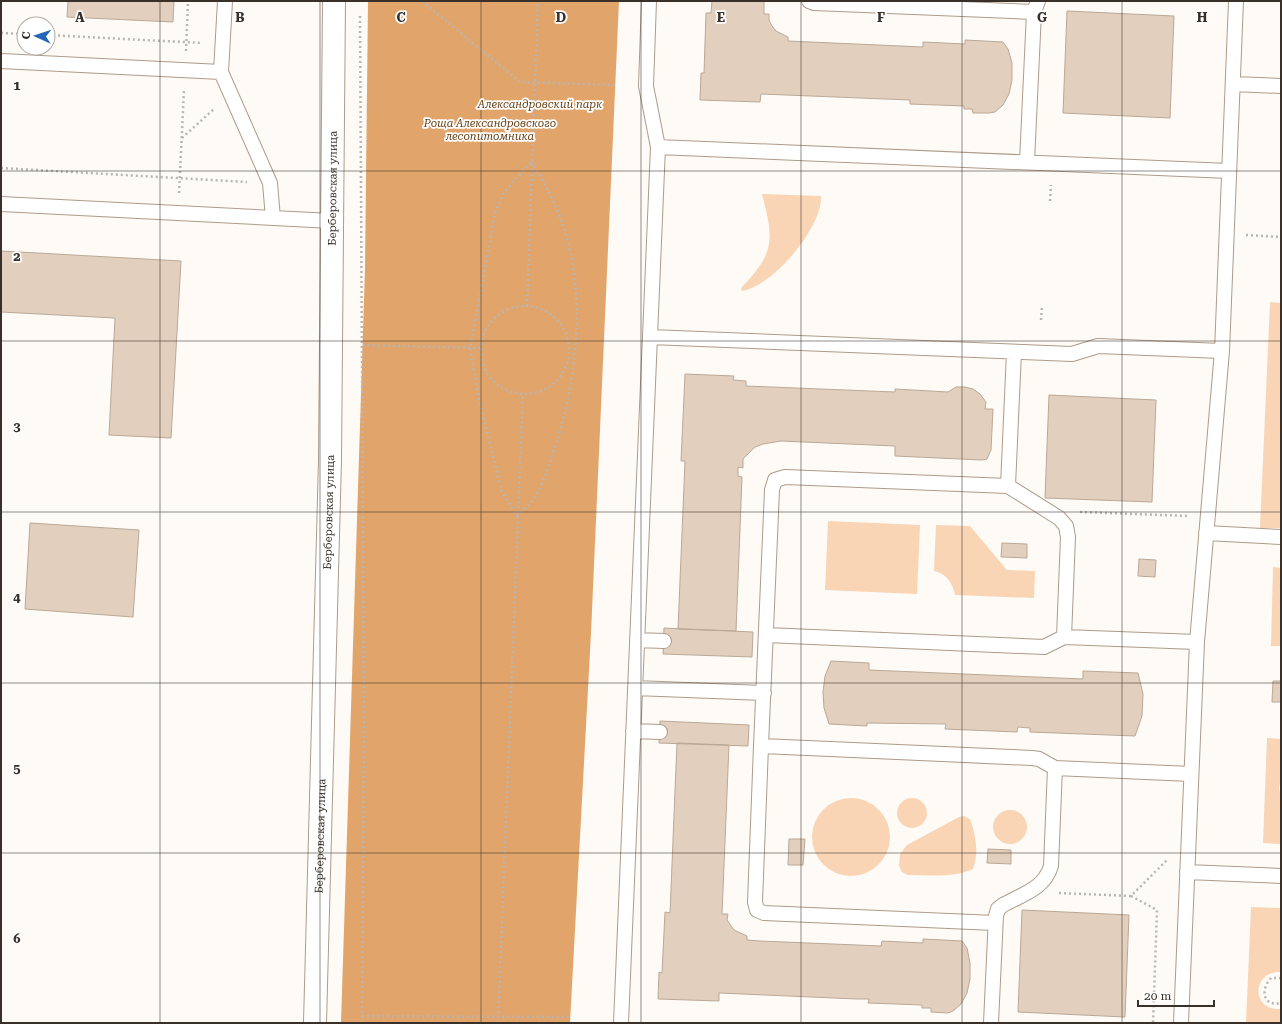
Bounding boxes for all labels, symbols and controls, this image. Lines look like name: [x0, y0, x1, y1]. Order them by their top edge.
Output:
text: A: [75, 10, 85, 25]
text: B: [235, 10, 245, 25]
text: C: [396, 10, 406, 25]
text: D: [556, 10, 566, 25]
text: E: [717, 10, 725, 25]
text: F: [877, 10, 885, 25]
text: G: [1037, 10, 1047, 25]
text: H: [1197, 10, 1208, 25]
north arrow: [16, 16, 56, 56]
text: С: [20, 31, 33, 40]
text: 1: [13, 78, 21, 93]
park label: Александровский парк: [477, 98, 603, 111]
park label: Роща Александровского лесопитомника: [423, 117, 556, 143]
street label: Берберовская улица: [326, 131, 340, 246]
text: 2: [13, 249, 21, 264]
text: 3: [13, 419, 21, 434]
street label: Берберовская улица: [321, 455, 337, 570]
text: 4: [13, 590, 21, 605]
text: 5: [13, 761, 21, 776]
street label: Берберовская улица: [312, 779, 329, 894]
text: 6: [13, 931, 21, 946]
scale bar: [1138, 982, 1214, 1008]
text: 20 m: [1144, 989, 1171, 1003]

